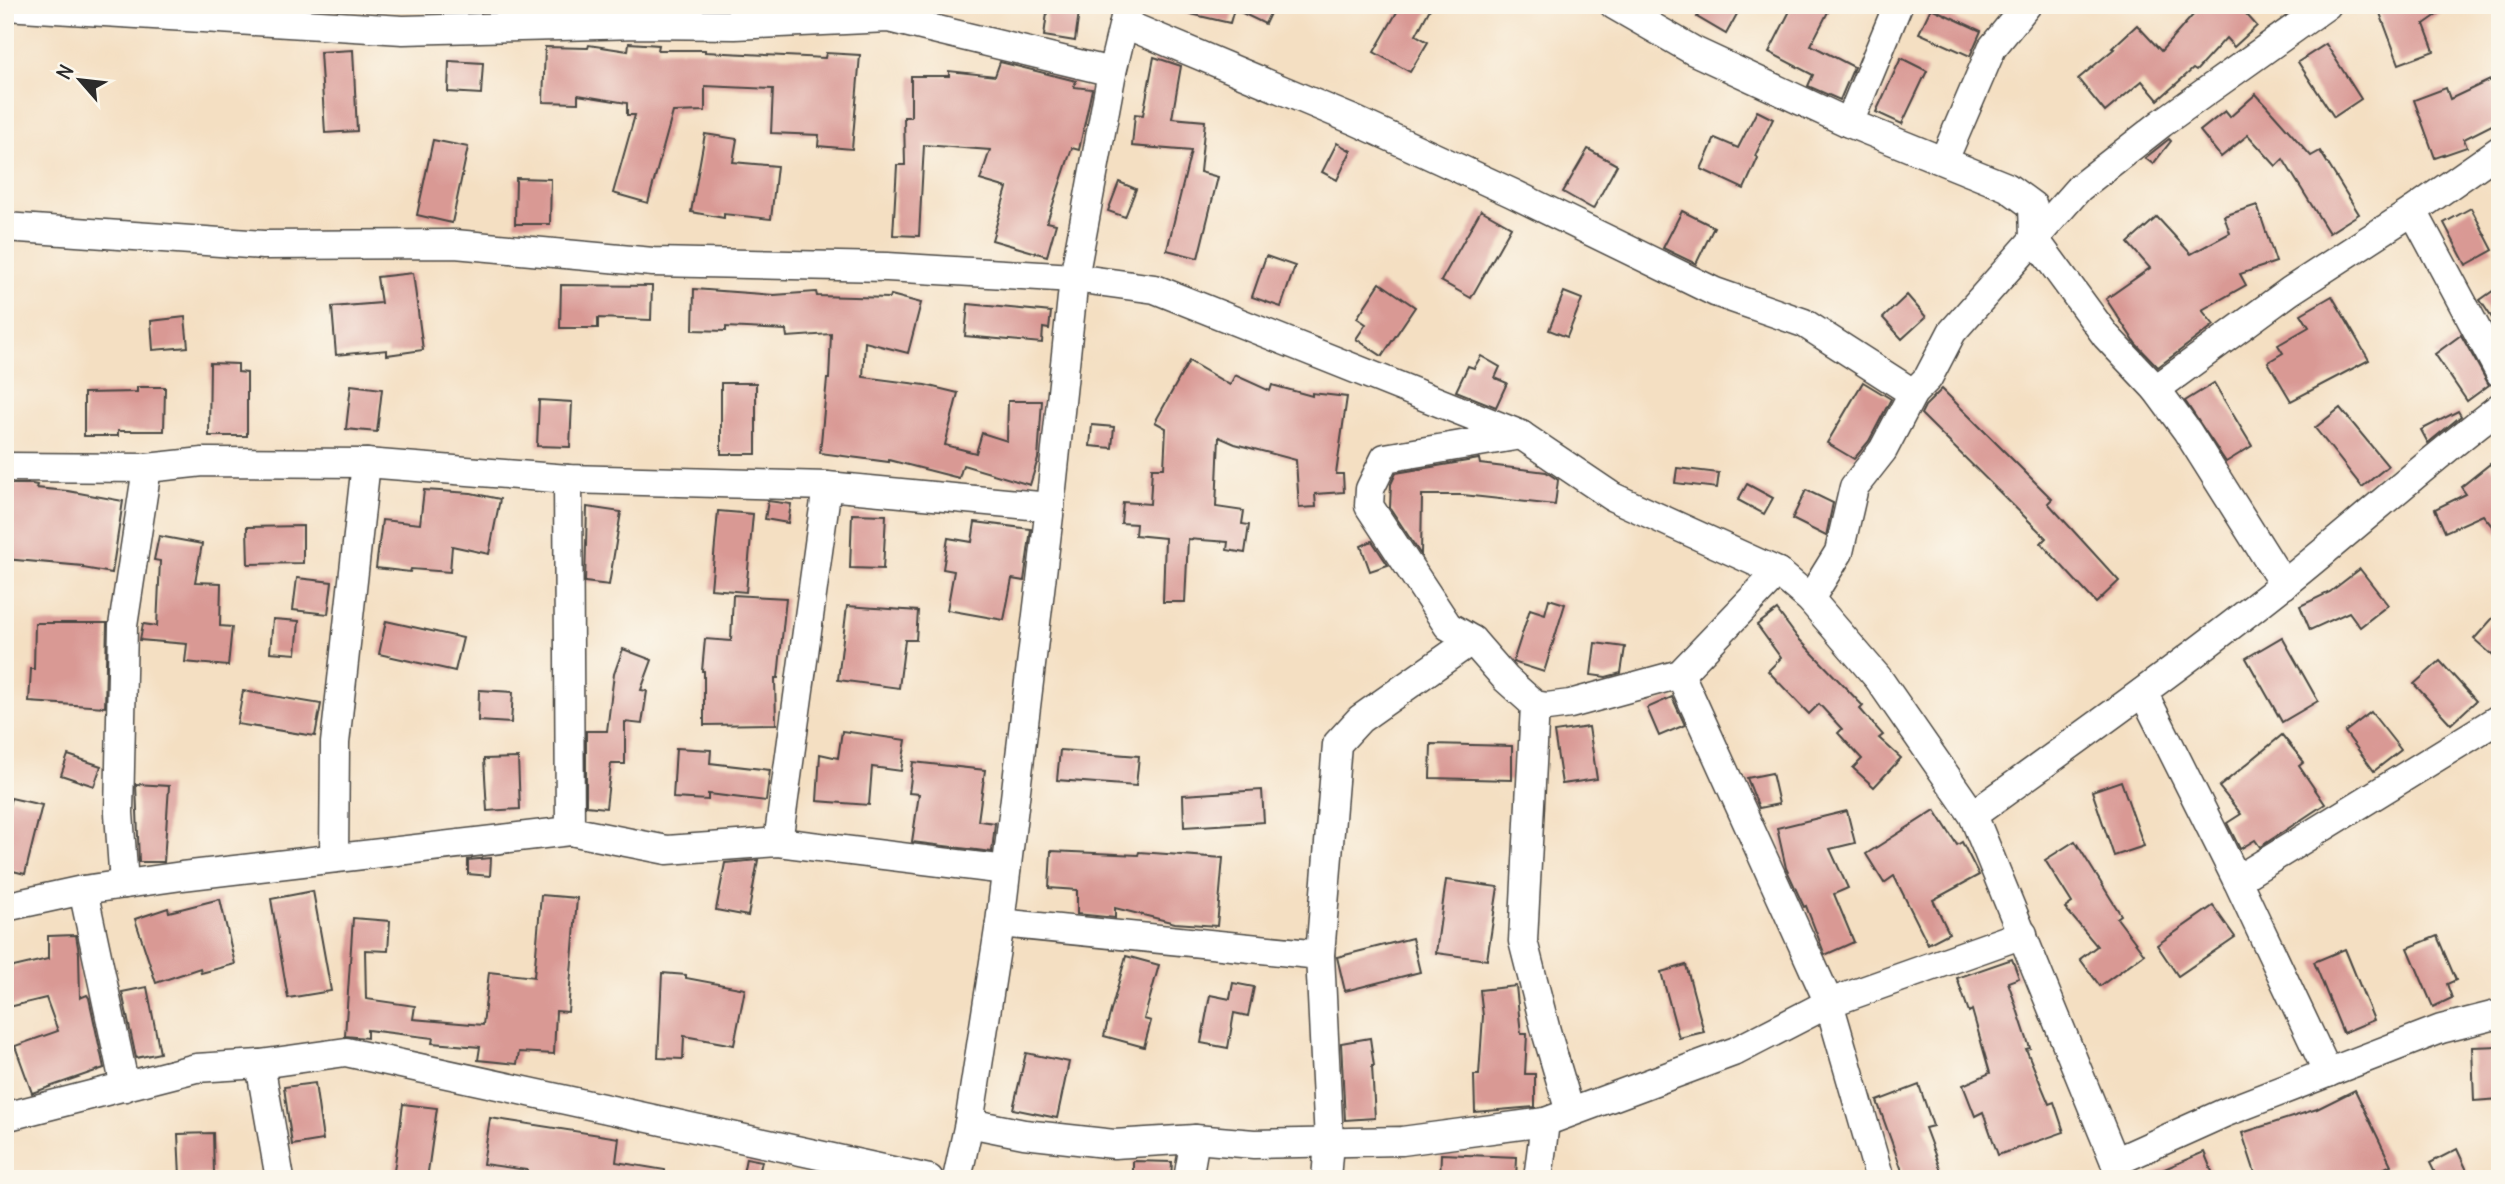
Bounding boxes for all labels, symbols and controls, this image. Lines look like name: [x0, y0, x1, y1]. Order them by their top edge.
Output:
north arrow: [46, 46, 116, 116]
text: N: [51, 61, 79, 83]

